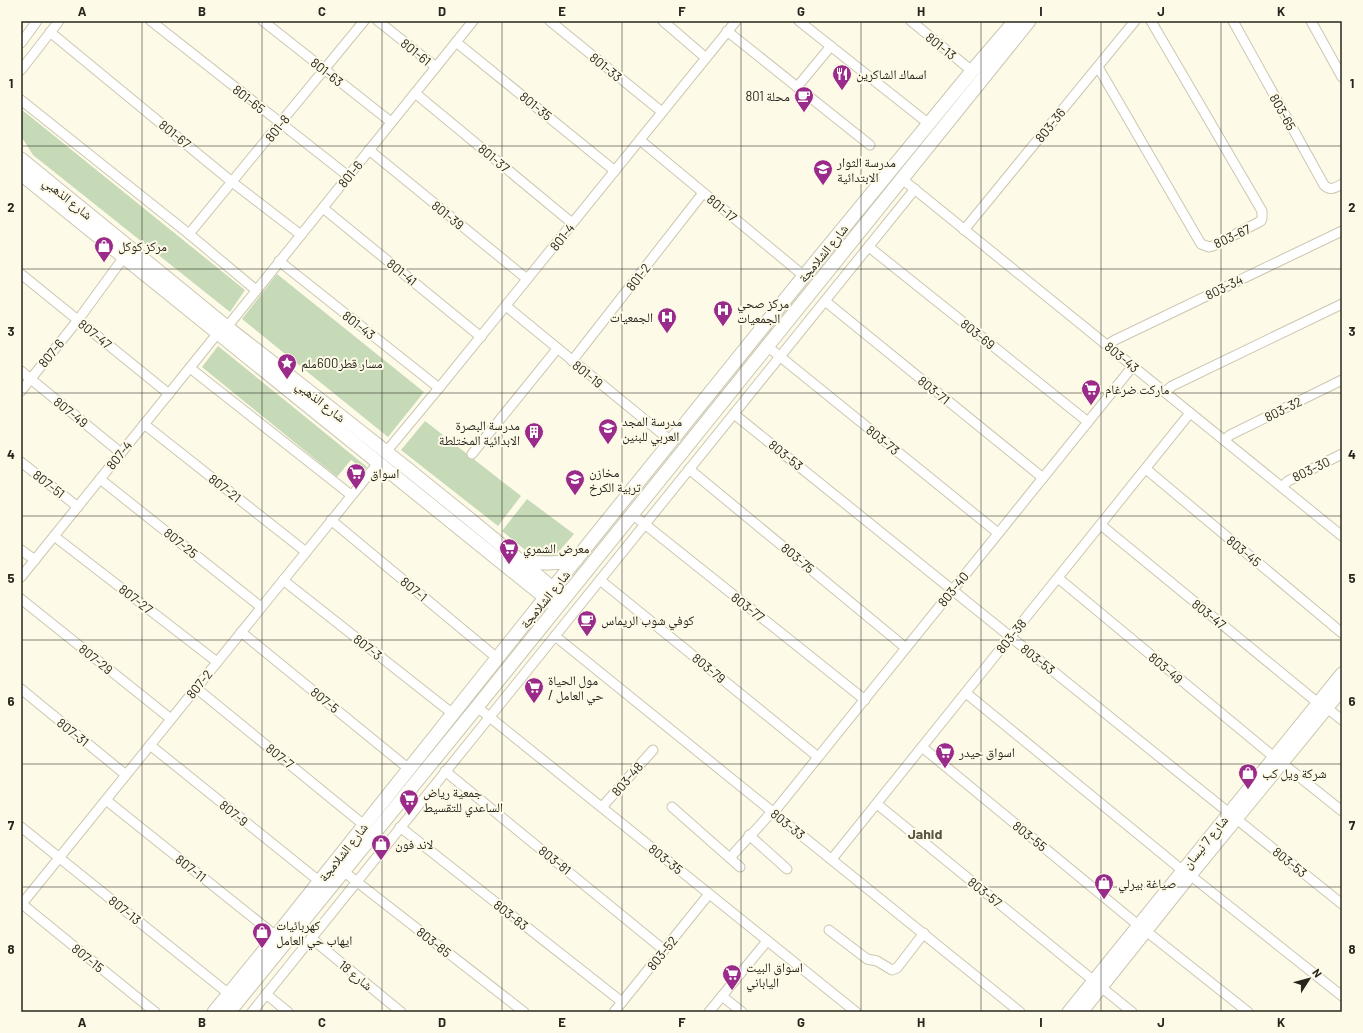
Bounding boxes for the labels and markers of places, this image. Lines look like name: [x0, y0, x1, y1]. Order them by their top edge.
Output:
restaurant icon: اسماك الشاكرين: [831, 63, 853, 91]
place label: اسماك الشاكرين: [856, 66, 927, 83]
cafe icon: محلة 801: [793, 85, 815, 113]
place label: محلة 801: [745, 88, 790, 104]
place label: مدرسة الثوار الابتدائية: [836, 154, 896, 185]
school or university icon: مدرسة الثوار الابتدائية: [812, 158, 834, 186]
shop icon: مركز كوكل: [93, 235, 115, 263]
place label: مركز كوكل: [118, 238, 167, 255]
place label: مركز صحي الجمعيات: [737, 295, 789, 326]
hospital icon: مركز صحي الجمعيات: [712, 299, 734, 327]
hospital icon: الجمعيات: [656, 306, 678, 334]
place label: الجمعيات: [610, 309, 653, 325]
place icon: مسار قطر600ملم: [276, 352, 298, 380]
place label: مسار قطر600ملم: [301, 355, 383, 372]
supermarket icon: ماركت ضرغام: [1080, 378, 1102, 406]
place label: ماركت ضرغام: [1105, 381, 1170, 398]
place label: مدرسة المجد العربي للبنين: [622, 413, 682, 447]
place label: مدرسة البصرة الابدائية المختلطة: [439, 417, 520, 448]
school or university icon: مدرسة المجد العربي للبنين: [597, 417, 619, 445]
building icon: مدرسة البصرة الابدائية المختلطة: [523, 421, 545, 449]
supermarket icon: اسواق: [345, 462, 367, 490]
place label: مخازن تربية الكرخ: [589, 464, 641, 497]
place label: اسواق: [370, 465, 399, 482]
school or university icon: مخازن تربية الكرخ: [564, 468, 586, 496]
supermarket icon: معرض الشمري: [498, 537, 520, 565]
place label: معرض الشمري: [523, 540, 590, 559]
cafe icon: كوفي شوب الريماس: [576, 609, 598, 637]
place label: كوفي شوب الريماس: [601, 612, 695, 631]
place label: مول الحياة / حي العامل: [548, 672, 604, 706]
supermarket icon: مول الحياة / حي العامل: [523, 676, 545, 704]
supermarket icon: اسواق حيدر: [934, 741, 956, 769]
place label: اسواق حيدر: [958, 744, 1015, 761]
shop icon: شركة ويل كب: [1237, 762, 1259, 790]
place label: شركة ويل كب: [1262, 765, 1327, 782]
place label: جمعية رياض الساعدي للتقسيط: [423, 784, 503, 818]
supermarket icon: جمعية رياض الساعدي للتقسيط: [398, 788, 420, 816]
shop icon: لاند فون: [370, 833, 392, 861]
place label: لاند فون: [395, 836, 433, 853]
shop icon: صياغة بيرلي: [1093, 872, 1115, 900]
place label: صياغة بيرلي: [1118, 875, 1176, 894]
place label: كهربائيات ايهاب حي العامل: [276, 917, 352, 951]
shop icon: كهربائيات ايهاب حي العامل: [251, 921, 273, 949]
place label: اسواق البيت الياباني: [746, 959, 803, 993]
supermarket icon: اسواق البيت الياباني: [721, 963, 743, 991]

